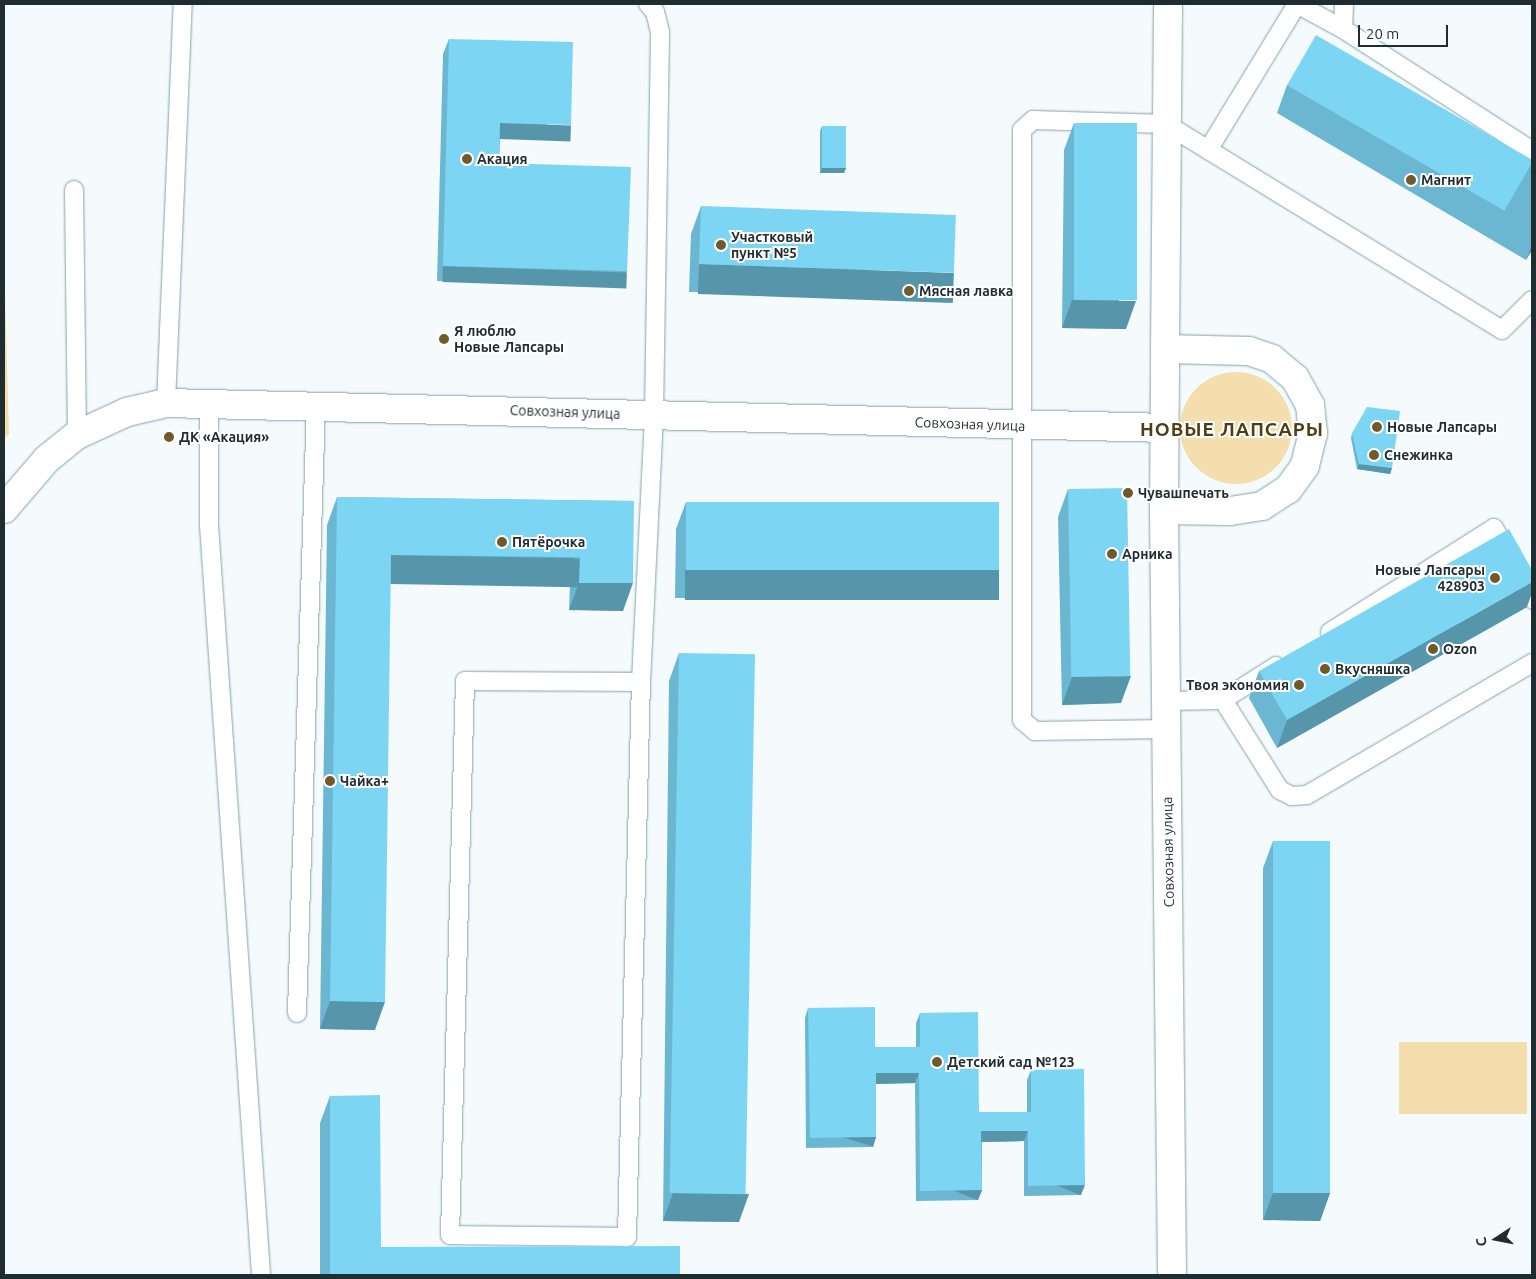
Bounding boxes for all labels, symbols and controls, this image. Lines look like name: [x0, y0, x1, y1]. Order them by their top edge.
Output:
scale bar: [1361, 15, 1451, 47]
text: 20 m: [1366, 25, 1399, 42]
place label: Акация: [477, 151, 528, 167]
marker: Акация: [461, 153, 473, 165]
place label: Магнит: [1421, 172, 1471, 188]
marker: Магнит: [1405, 174, 1417, 186]
place label: Участковый пункт №5: [731, 229, 813, 262]
marker: Участковый пункт №5: [715, 239, 727, 251]
place label: Мясная лавка: [919, 283, 1013, 299]
marker: Мясная лавка: [903, 285, 915, 297]
place label: Я люблю Новые Лапсары: [454, 323, 564, 356]
marker: Я люблю Новые Лапсары: [438, 333, 450, 345]
street label: Совхозная улица: [509, 402, 621, 422]
street label: Совхозная улица: [914, 414, 1026, 434]
district label: НОВЫЕ ЛАПСАРЫ: [1138, 419, 1326, 441]
place label: Новые Лапсары: [1387, 419, 1497, 435]
marker: Новые Лапсары: [1371, 421, 1383, 433]
place label: ДК «Акация»: [179, 429, 269, 445]
marker: ДК «Акация»: [163, 431, 175, 443]
place label: Снежинка: [1384, 447, 1453, 463]
marker: Снежинка: [1368, 449, 1380, 461]
place label: Чувашпечать: [1138, 485, 1229, 501]
marker: Чувашпечать: [1122, 487, 1134, 499]
place label: Пятёрочка: [512, 534, 585, 550]
marker: Пятёрочка: [496, 536, 508, 548]
place label: Арника: [1122, 546, 1173, 562]
marker: Арника: [1106, 548, 1118, 560]
place label: Новые Лапсары 428903: [1375, 562, 1485, 594]
marker: Новые Лапсары 428903: [1489, 572, 1501, 584]
place label: Ozon: [1443, 641, 1477, 657]
marker: Ozon: [1427, 643, 1439, 655]
place label: Вкусняшка: [1335, 661, 1410, 677]
marker: Вкусняшка: [1319, 663, 1331, 675]
place label: Твоя экономия: [1186, 677, 1289, 693]
marker: Твоя экономия: [1293, 679, 1305, 691]
place label: Чайка+: [340, 773, 389, 789]
marker: Чайка+: [324, 775, 336, 787]
street label: Совхозная улица: [1159, 797, 1177, 907]
place label: Детский сад №123: [947, 1054, 1075, 1070]
marker: Детский сад №123: [931, 1056, 943, 1068]
north arrow: [1471, 1214, 1521, 1264]
text: С: [1473, 1236, 1490, 1248]

